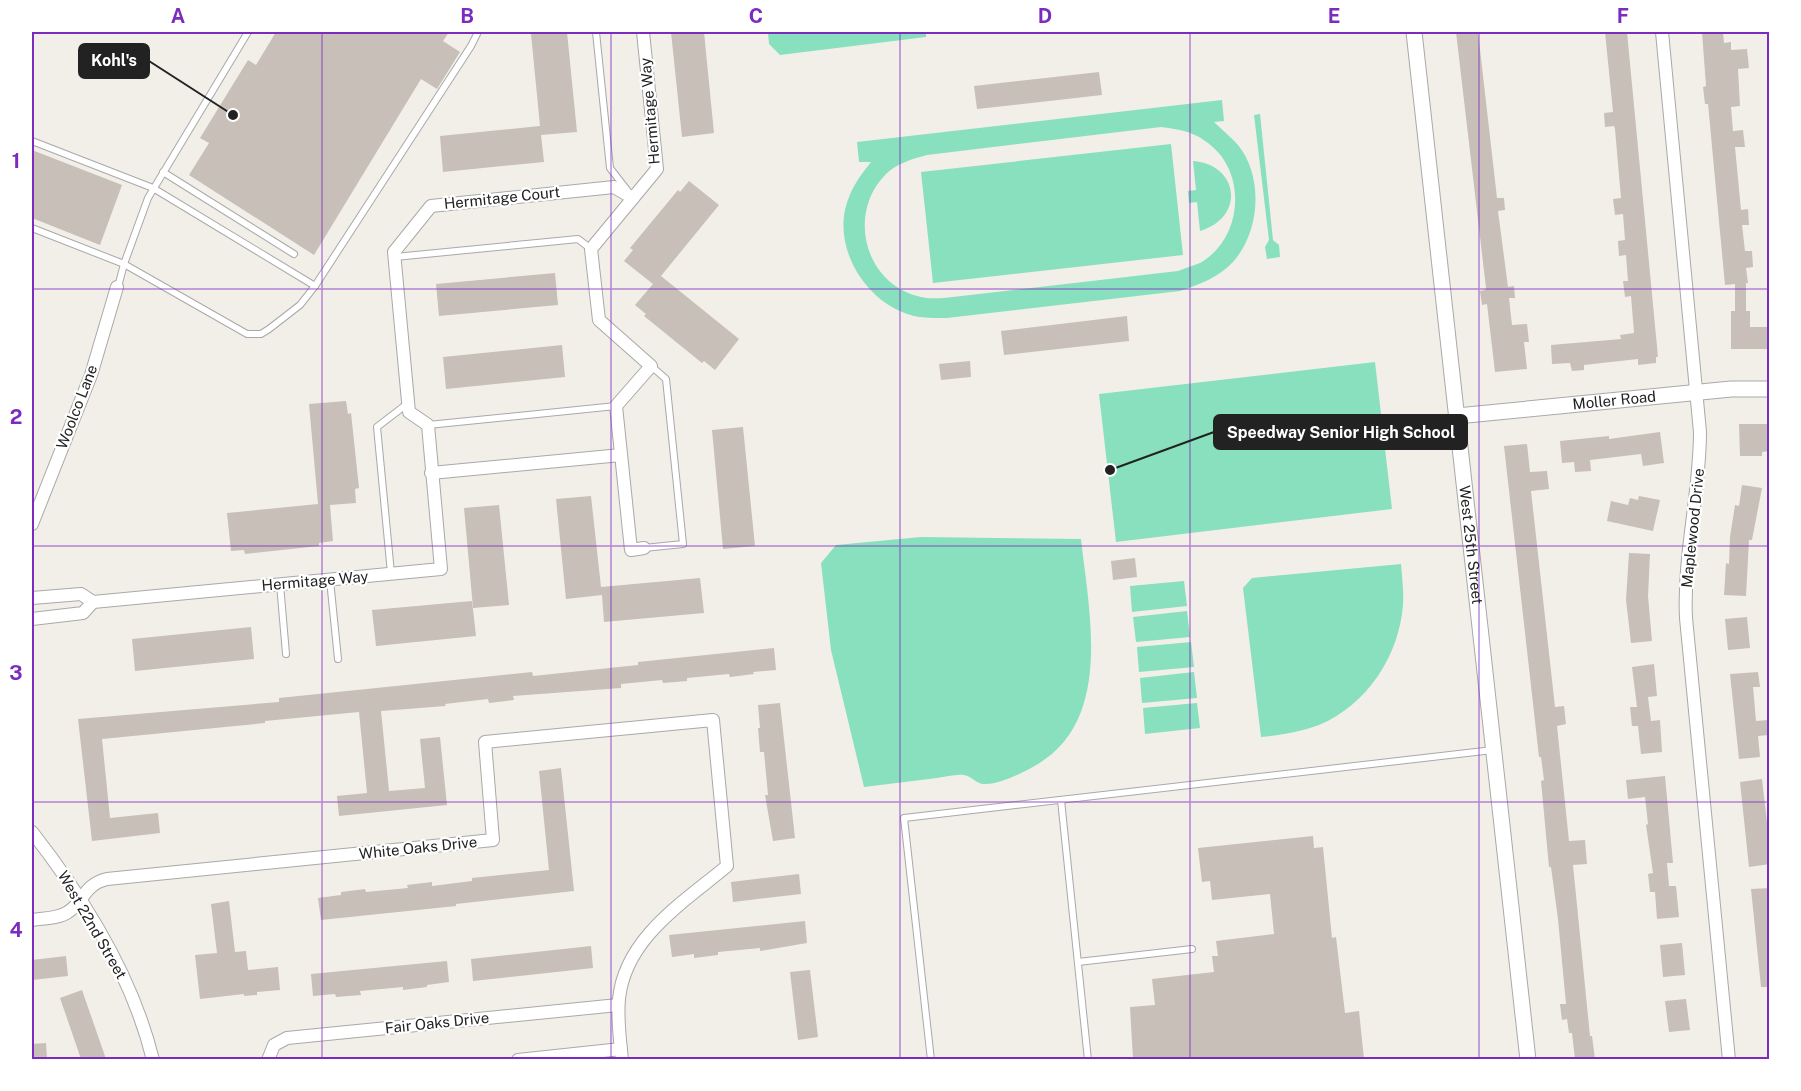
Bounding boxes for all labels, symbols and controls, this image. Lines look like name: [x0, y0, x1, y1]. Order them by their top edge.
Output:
text: A: [171, 4, 185, 28]
text: B: [460, 4, 474, 28]
text: C: [749, 4, 763, 28]
text: D: [1038, 4, 1052, 28]
text: E: [1328, 4, 1340, 28]
text: F: [1617, 4, 1629, 28]
callout: Kohl's: [79, 44, 149, 78]
text: Kohl's: [91, 51, 137, 70]
street label: Hermitage Way: [636, 57, 663, 165]
text: 1: [12, 149, 20, 173]
street label: Hermitage Court: [443, 183, 561, 212]
street label: Woolco Lane: [53, 362, 100, 451]
street label: Moller Road: [1572, 387, 1657, 413]
text: 2: [10, 405, 22, 429]
callout: Speedway Senior High School: [1214, 415, 1467, 449]
text: Speedway Senior High School: [1227, 423, 1455, 442]
street label: Maplewood Drive: [1678, 467, 1707, 589]
street label: West 25th Street: [1456, 484, 1486, 605]
street label: Hermitage Way: [261, 567, 369, 594]
text: 3: [9, 661, 23, 685]
street label: White Oaks Drive: [358, 833, 478, 862]
street label: West 22nd Street: [55, 868, 130, 982]
text: 4: [9, 918, 23, 942]
street label: Fair Oaks Drive: [384, 1009, 490, 1036]

